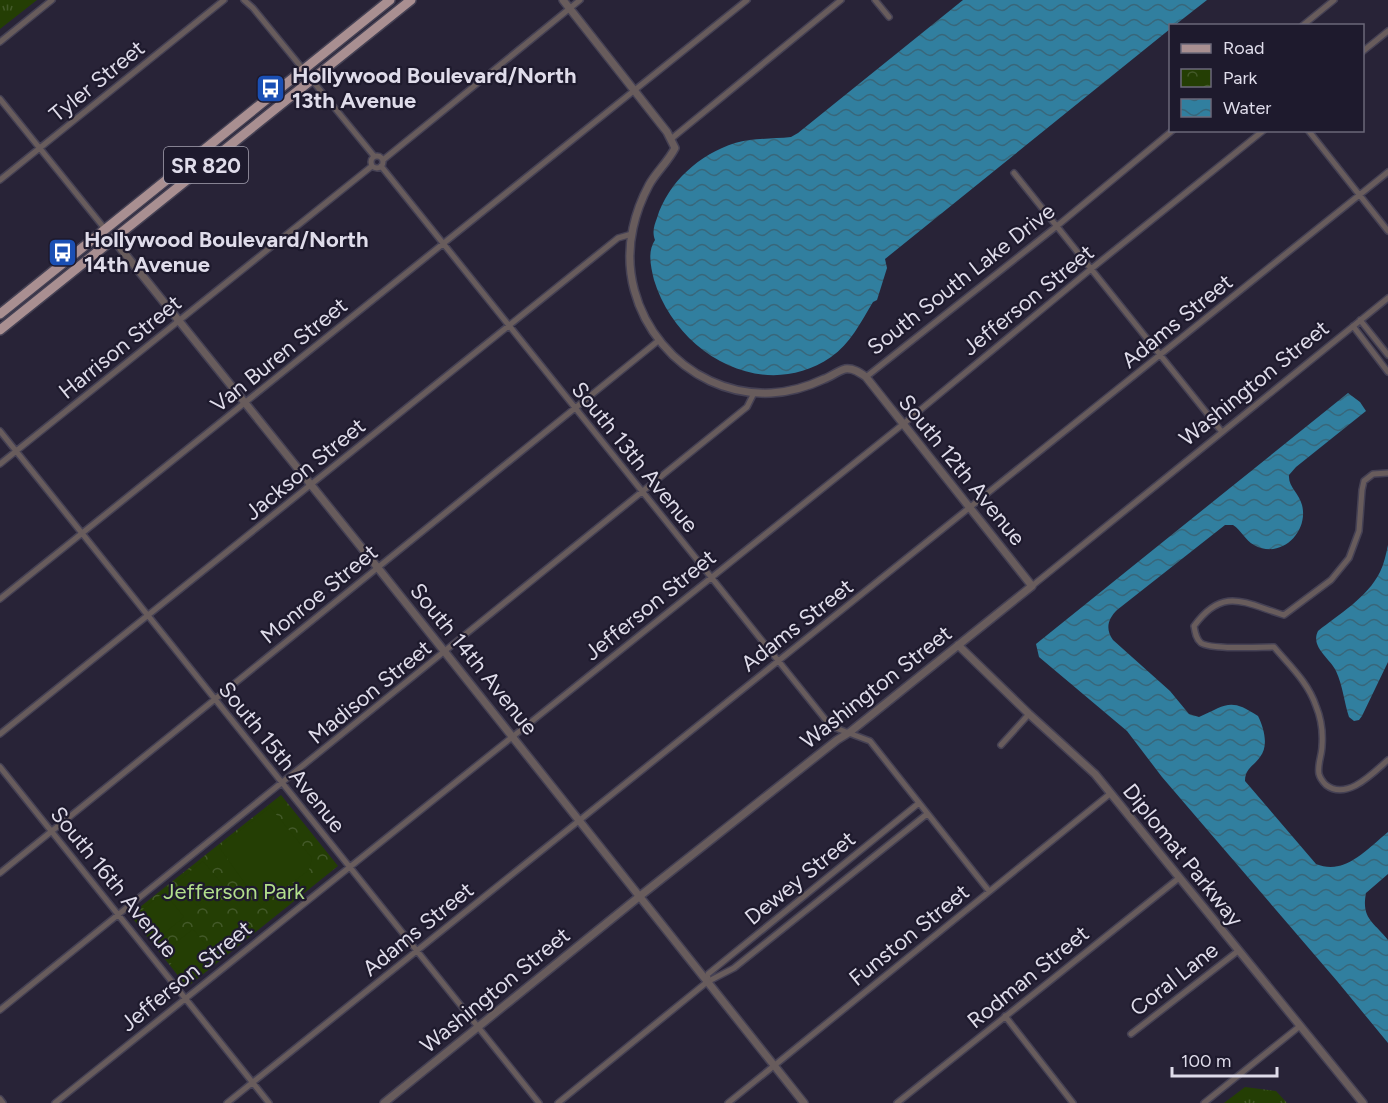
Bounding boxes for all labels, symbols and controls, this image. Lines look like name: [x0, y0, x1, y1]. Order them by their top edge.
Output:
legend: [1169, 24, 1364, 132]
street label: Tyler Street: [44, 34, 150, 128]
text: Road: [1223, 37, 1264, 59]
place label: Hollywood Boulevard/North 13th Avenue: [292, 62, 577, 114]
text: Park: [1223, 67, 1258, 89]
bus stop icon: Hollywood Boulevard/North 13th Avenue: [255, 72, 287, 104]
text: Water: [1223, 97, 1271, 119]
road number: SR 820: [164, 147, 248, 183]
street label: South South Lake Drive: [862, 197, 1060, 361]
place label: Hollywood Boulevard/North 14th Avenue: [84, 226, 369, 278]
bus stop icon: Hollywood Boulevard/North 14th Avenue: [47, 236, 79, 268]
street label: Jefferson Street: [957, 239, 1099, 361]
street label: Adams Street: [1116, 268, 1238, 374]
street label: Harrison Street: [53, 289, 187, 405]
street label: Van Buren Street: [205, 292, 353, 418]
street label: Washington Street: [1174, 314, 1334, 452]
street label: South 13th Avenue: [566, 376, 704, 538]
street label: South 12th Avenue: [893, 389, 1031, 551]
street label: Jackson Street: [239, 412, 371, 526]
street label: Monroe Street: [255, 539, 383, 649]
street label: Jefferson Street: [579, 544, 721, 666]
street label: Adams Street: [736, 573, 858, 677]
street label: South 14th Avenue: [404, 578, 544, 740]
street label: Washington Street: [795, 620, 957, 754]
street label: Madison Street: [303, 634, 437, 750]
street label: South 15th Avenue: [213, 676, 351, 838]
street label: Diplomat Parkway: [1117, 778, 1249, 932]
street label: South 16th Avenue: [45, 801, 183, 963]
street label: Dewey Street: [739, 825, 861, 931]
street label: Adams Street: [357, 876, 479, 982]
park label: Jefferson Park: [163, 878, 305, 905]
street label: Funston Street: [843, 878, 975, 992]
street label: Jefferson Street: [115, 915, 257, 1037]
street label: Rodman Street: [962, 920, 1094, 1034]
street label: Washington Street: [415, 921, 575, 1059]
street label: Coral Lane: [1125, 936, 1223, 1022]
scale bar: [1172, 1040, 1277, 1078]
text: 100 m: [1181, 1050, 1231, 1072]

